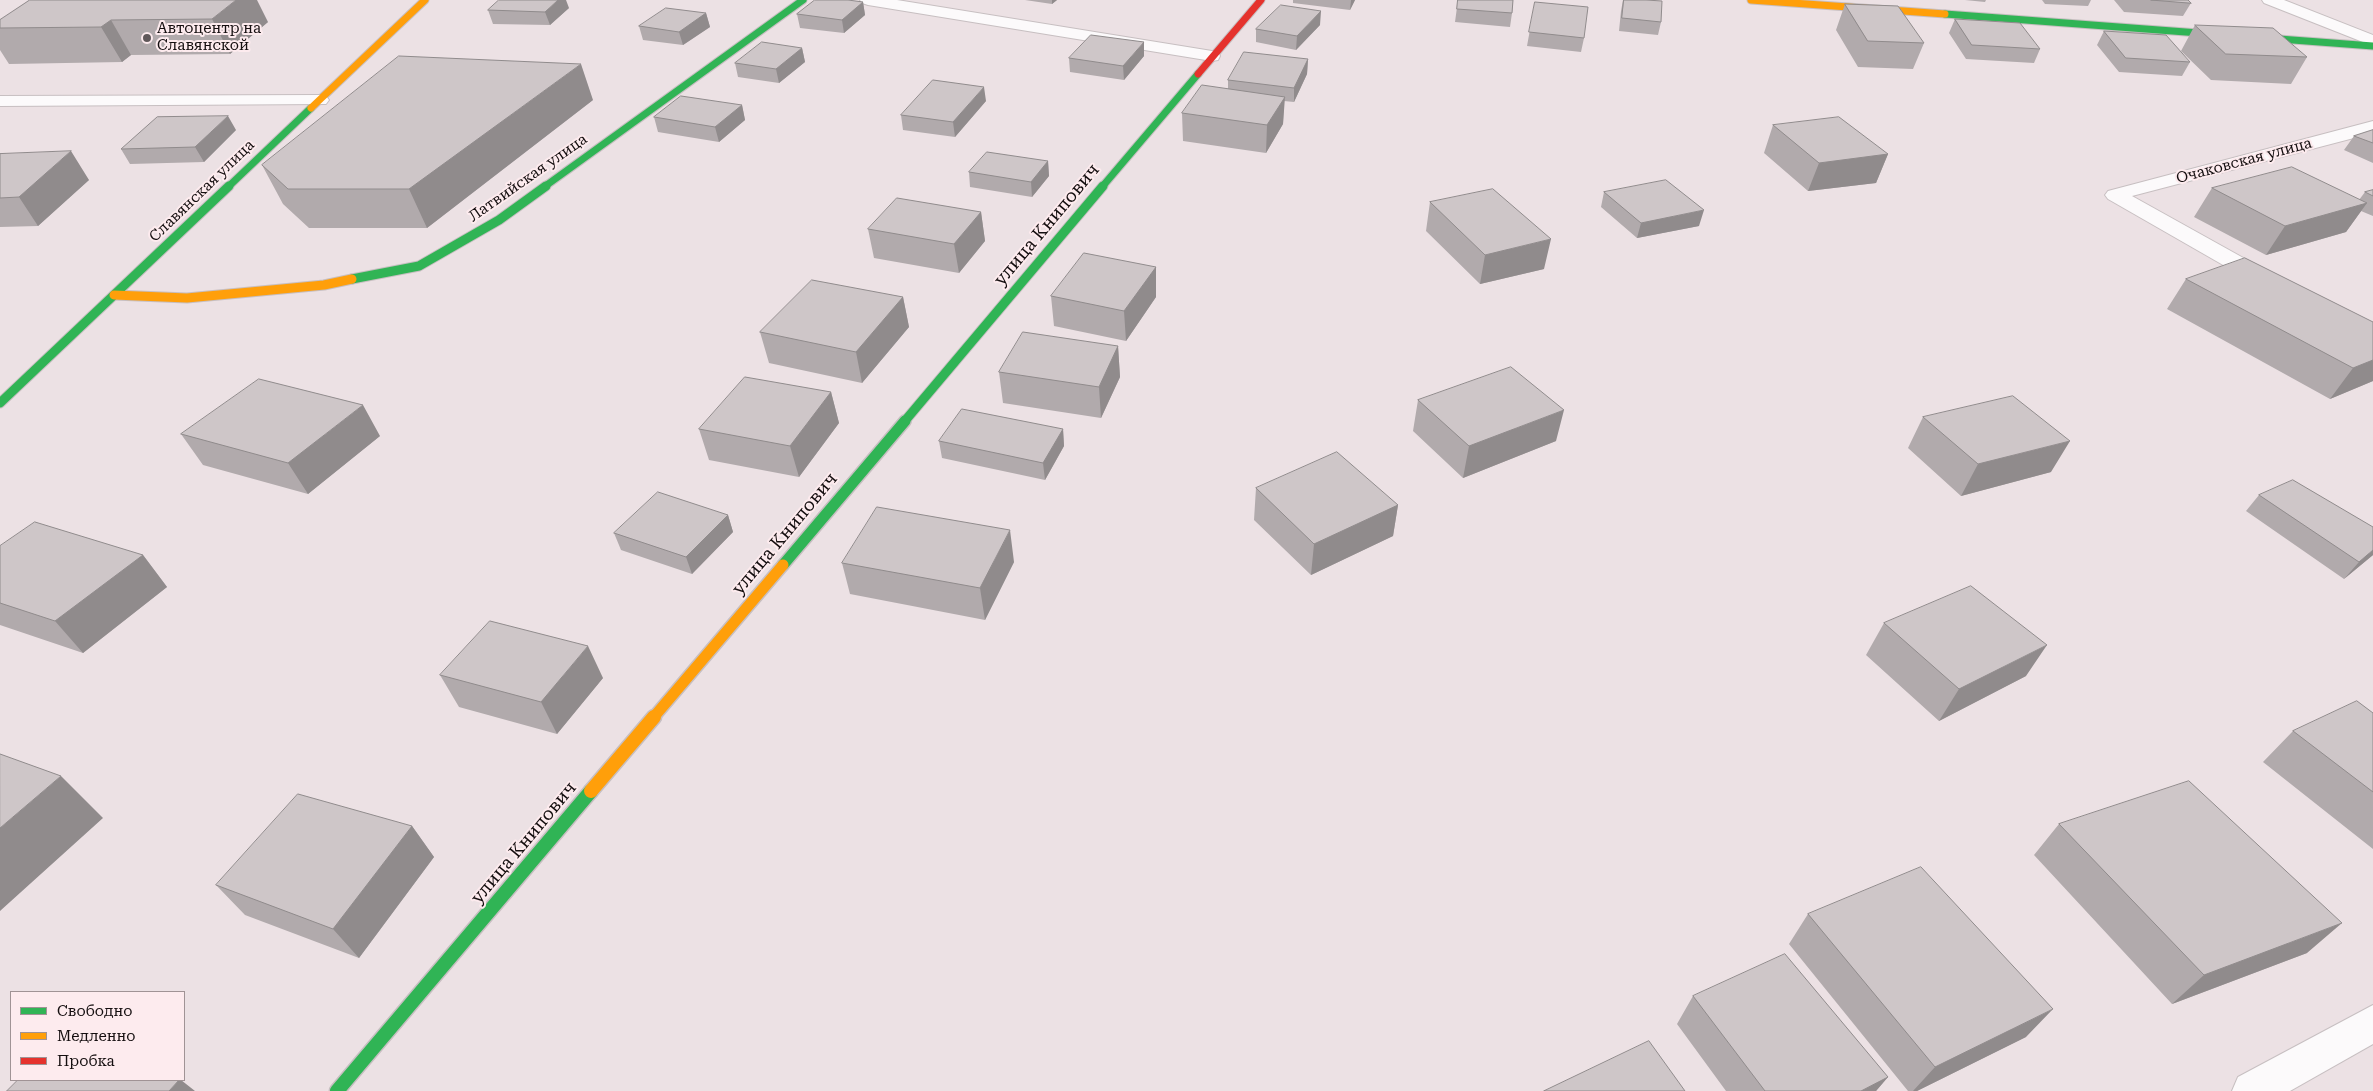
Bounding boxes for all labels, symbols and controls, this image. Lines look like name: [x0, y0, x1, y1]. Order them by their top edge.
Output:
place label: Автоцентр на Славянской: [157, 20, 261, 55]
marker: Автоцентр на Славянской: [141, 32, 153, 44]
street label: Латвийская улица: [465, 130, 591, 226]
street label: Очаковская улица: [2174, 134, 2314, 188]
street label: Славянская улица: [146, 136, 258, 246]
street label: улица Книпович: [990, 160, 1104, 290]
street label: улица Книпович: [728, 469, 842, 599]
street label: улица Книпович: [467, 778, 581, 908]
legend: [10, 991, 185, 1081]
text: Свободно: [57, 1002, 132, 1020]
text: Медленно: [57, 1027, 136, 1045]
text: Пробка: [57, 1052, 115, 1070]

